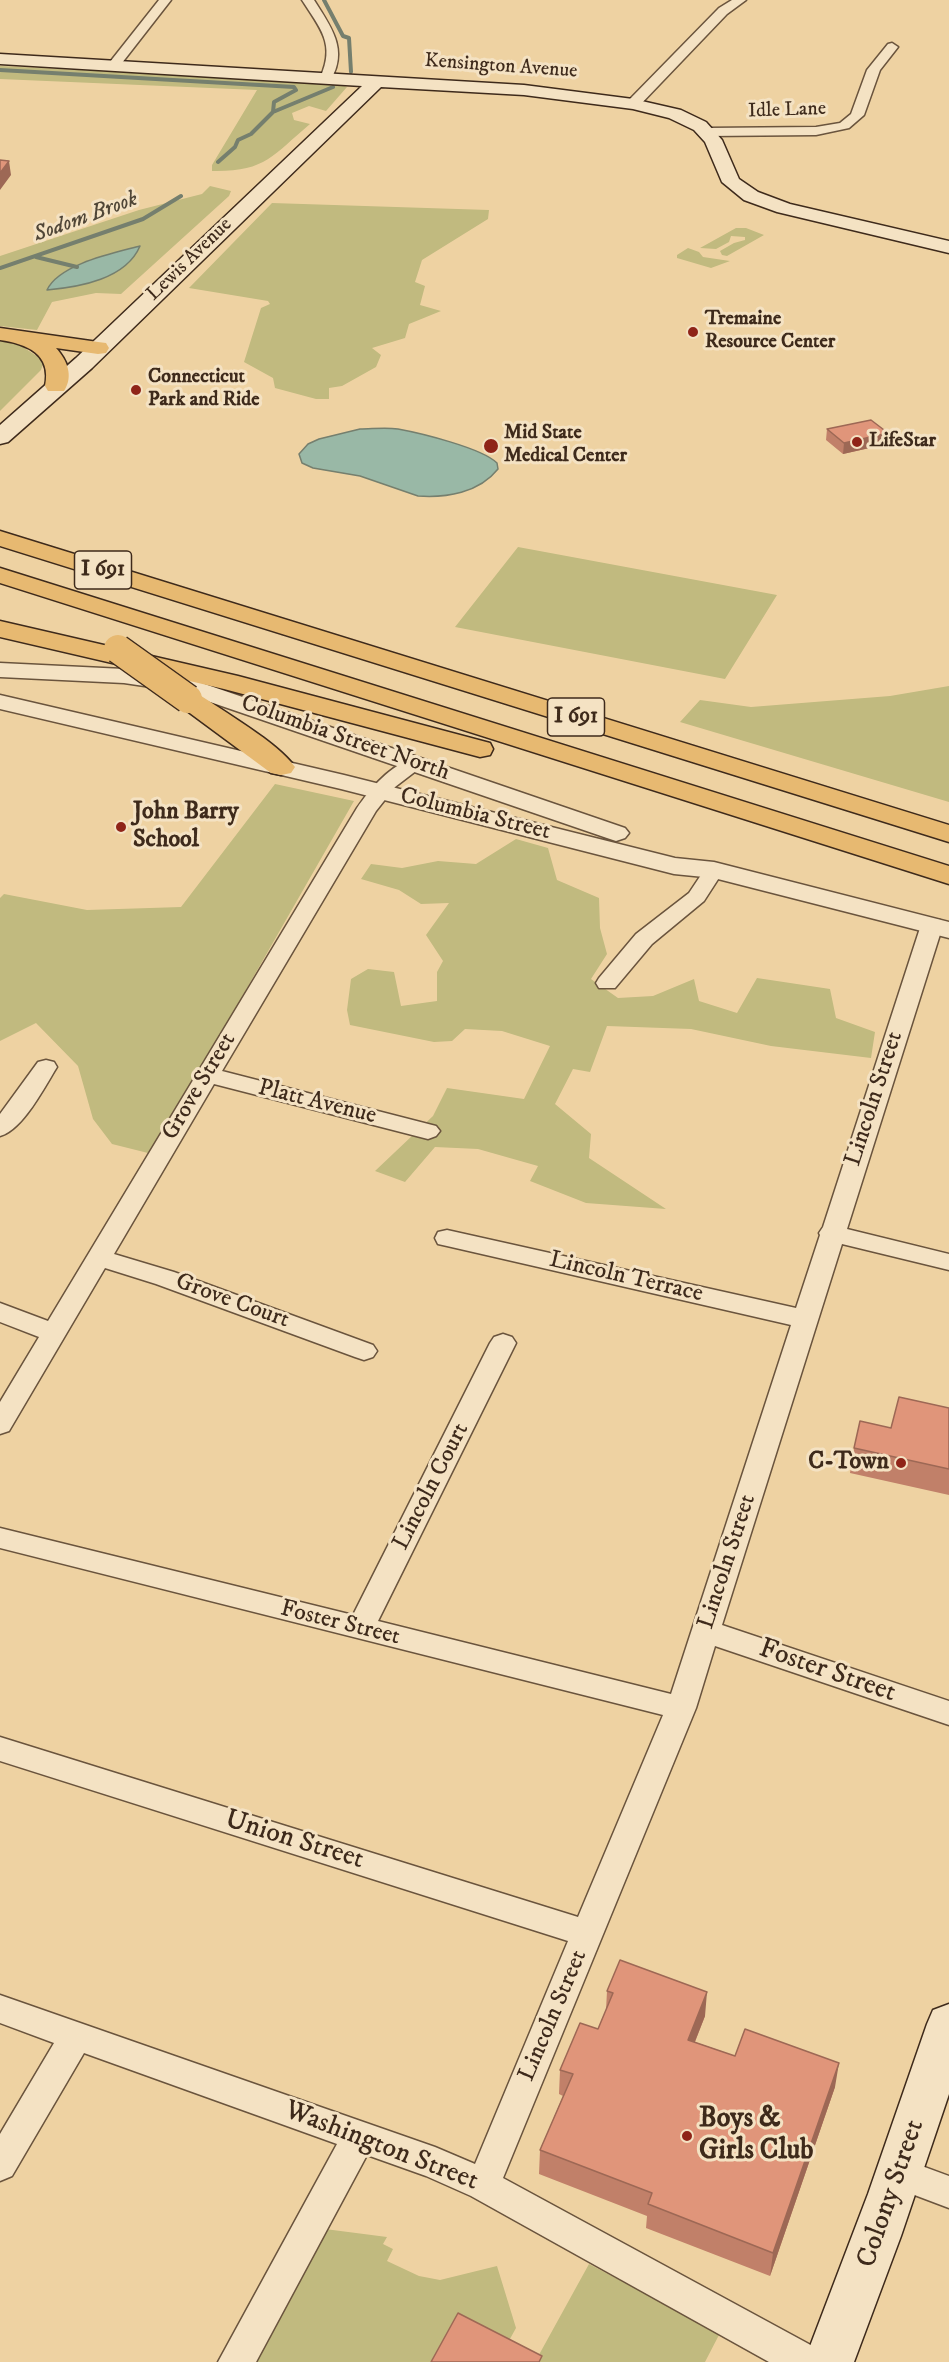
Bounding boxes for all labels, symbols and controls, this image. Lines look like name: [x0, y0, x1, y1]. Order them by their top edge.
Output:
street label: Kensington Avenue: [424, 50, 578, 84]
street label: Idle Lane: [748, 98, 826, 124]
water label: Sodom Brook: [30, 187, 142, 249]
street label: Lewis Avenue: [142, 213, 238, 307]
place label: Tremaine Resource Center: [705, 308, 835, 355]
marker: Tremaine Resource Center: [686, 325, 700, 339]
place label: Connecticut Park and Ride: [148, 366, 260, 413]
marker: Connecticut Park and Ride: [129, 383, 143, 397]
place label: Mid State Medical Center: [504, 422, 627, 469]
place label: LifeStar: [869, 430, 936, 454]
marker: LifeStar: [850, 435, 864, 449]
marker: Mid State Medical Center: [482, 437, 500, 455]
road number: I 691: [74, 551, 132, 589]
street label: Columbia Street North: [237, 690, 453, 788]
road number: I 691: [548, 698, 604, 736]
street label: Columbia Street: [397, 782, 553, 848]
place label: John Barry School: [133, 799, 239, 855]
marker: John Barry School: [114, 820, 128, 834]
street label: Grove Street: [157, 1028, 243, 1146]
street label: Lincoln Street: [840, 1028, 910, 1170]
street label: Platt Avenue: [255, 1074, 379, 1132]
street label: Lincoln Terrace: [546, 1246, 706, 1310]
street label: Grove Court: [171, 1268, 293, 1336]
street label: Lincoln Court: [388, 1419, 476, 1555]
place label: C-Town: [808, 1449, 889, 1477]
marker: C-Town: [894, 1456, 908, 1470]
street label: Lincoln Street: [693, 1491, 763, 1633]
street label: Foster Street: [277, 1595, 403, 1653]
street label: Foster Street: [754, 1633, 900, 1711]
street label: Union Street: [221, 1804, 367, 1878]
street label: Lincoln Street: [513, 1946, 595, 2086]
street label: Washington Street: [279, 2095, 483, 2199]
place label: Boys & Girls Club: [699, 2103, 813, 2169]
street label: Colony Street: [851, 2116, 933, 2272]
marker: Boys & Girls Club: [680, 2129, 694, 2143]

